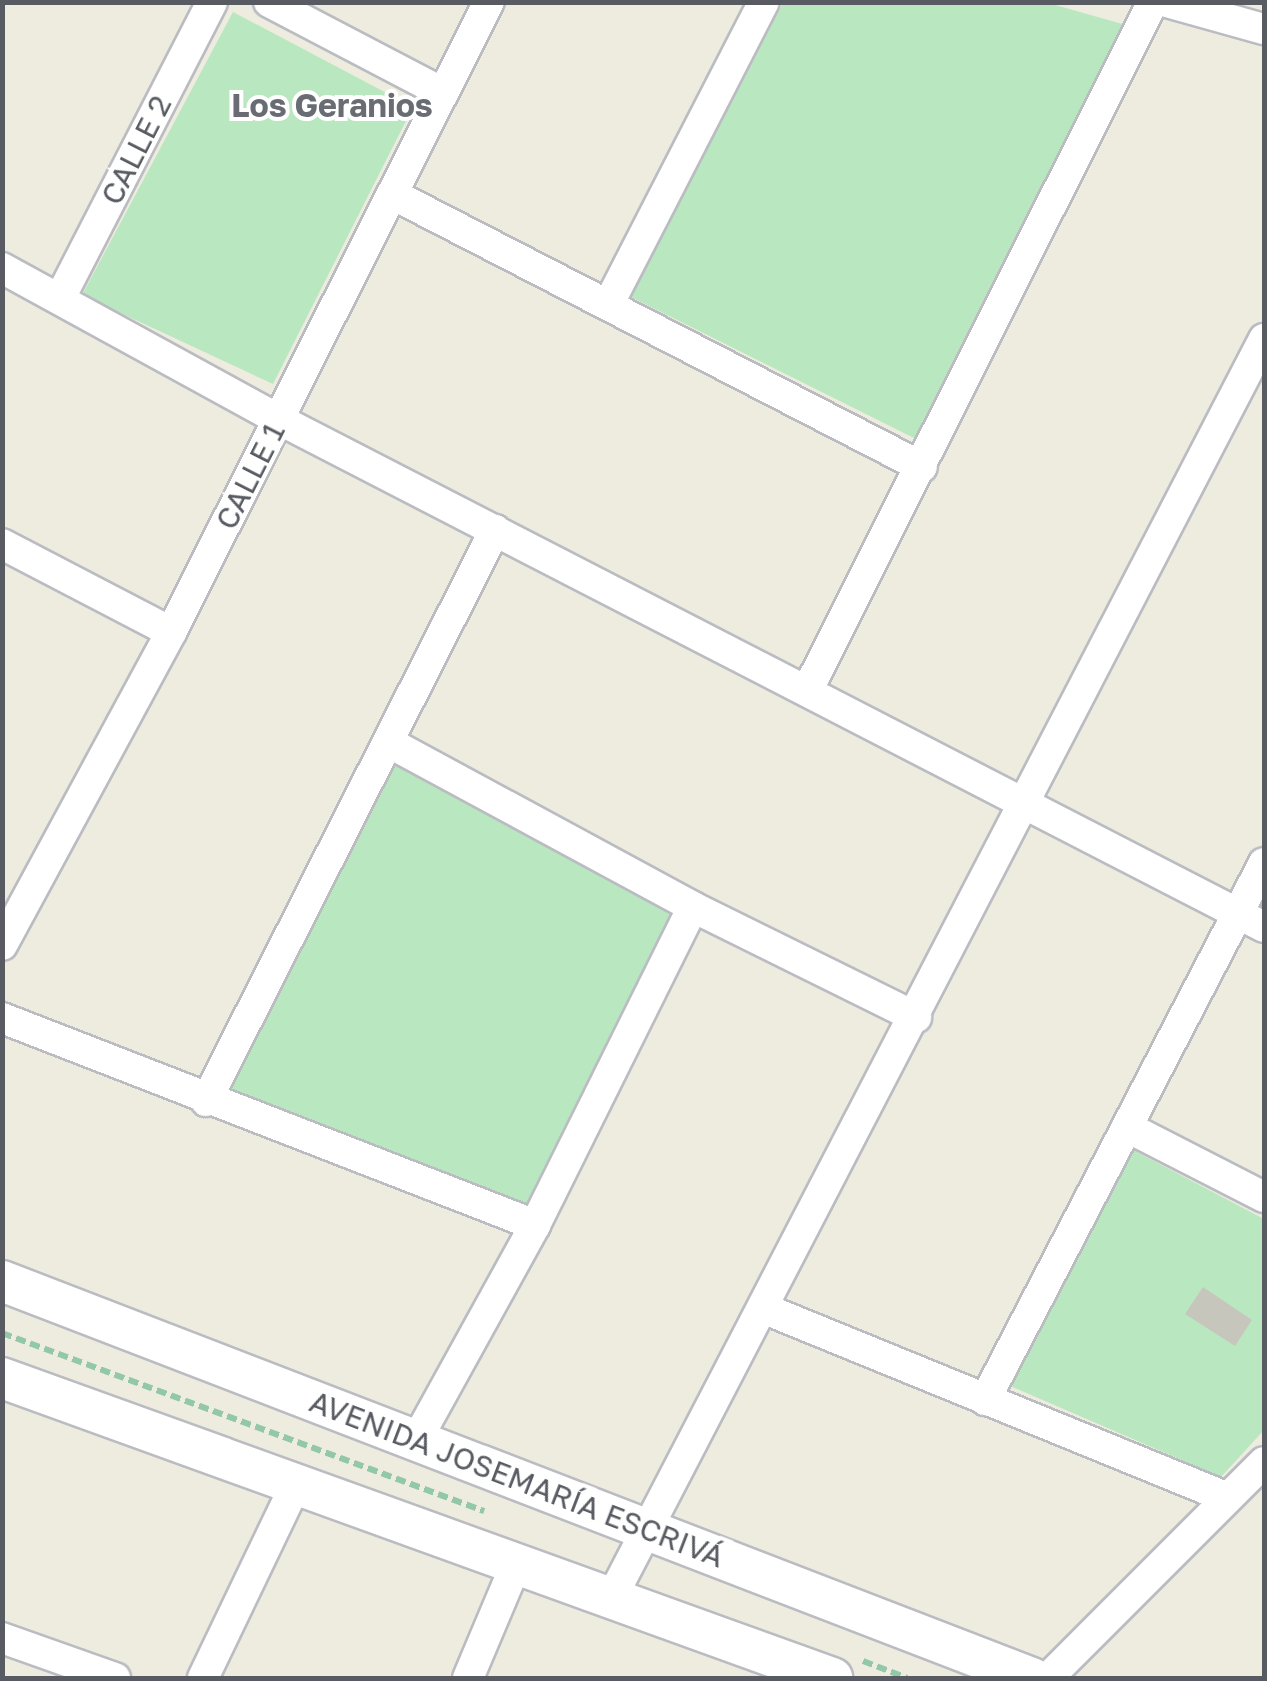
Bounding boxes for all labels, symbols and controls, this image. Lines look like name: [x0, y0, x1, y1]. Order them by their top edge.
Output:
district label: Los Geranios: [231, 86, 433, 124]
street label: CALLE 2: [93, 90, 179, 210]
street label: CALLE 1: [208, 417, 292, 535]
street label: AVENIDA JOSEMARÍA ESCRIVÁ: [305, 1383, 729, 1575]

